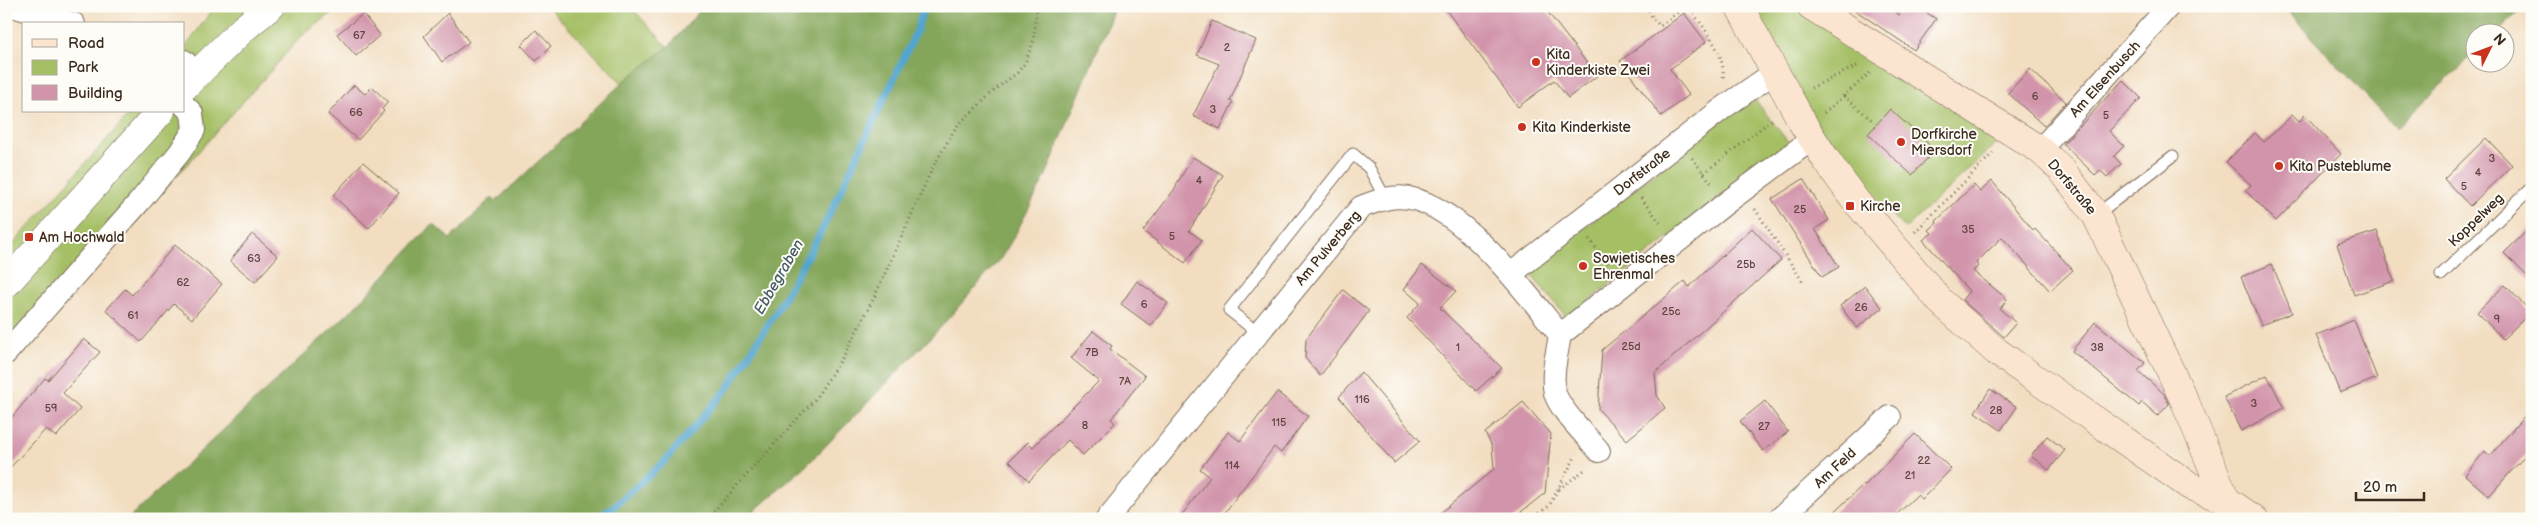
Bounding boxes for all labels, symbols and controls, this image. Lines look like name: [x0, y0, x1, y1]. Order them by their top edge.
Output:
legend: [22, 22, 185, 112]
north arrow: [2466, 22, 2516, 72]
house number: 67: [353, 29, 366, 42]
text: N: [2489, 30, 2509, 49]
text: Road: [68, 34, 104, 53]
street label: Am Elsenbusch: [2066, 37, 2144, 121]
house number: 2: [1224, 41, 1231, 54]
place label: Kita Kinderkiste Zwei: [1546, 46, 1650, 79]
marker: Kita Kinderkiste Zwei: [1530, 56, 1542, 68]
text: Park: [68, 58, 99, 77]
text: Building: [68, 84, 123, 103]
house number: 6: [2032, 90, 2039, 103]
house number: 3: [1210, 103, 1217, 116]
house number: 66: [349, 106, 363, 119]
house number: 5: [2103, 109, 2109, 122]
place label: Kita Kinderkiste: [1532, 119, 1631, 136]
marker: Kita Kinderkiste: [1516, 121, 1528, 133]
place label: Dorfkirche Miersdorf: [1911, 126, 1977, 159]
marker: Dorfkirche Miersdorf: [1895, 136, 1907, 148]
street label: Dorfstraße: [1610, 145, 1674, 199]
house number: 3: [2489, 152, 2496, 165]
street label: Dorfstraße: [2044, 156, 2100, 218]
place label: Kita Pusteblume: [2289, 158, 2391, 175]
marker: Kita Pusteblume: [2273, 160, 2285, 172]
house number: 4: [2475, 166, 2482, 179]
house number: 4: [1196, 174, 1203, 187]
house number: 5: [2461, 180, 2467, 193]
street label: Koppelweg: [2445, 190, 2507, 250]
place label: Kirche: [1860, 198, 1901, 215]
marker: Kirche: [1844, 200, 1856, 212]
house number: 25: [1794, 203, 1806, 216]
street label: Am Pulverberg: [1292, 207, 1364, 289]
house number: 35: [1961, 223, 1975, 236]
place label: Am Hochwald: [39, 229, 124, 246]
house number: 5: [1169, 230, 1175, 243]
marker: Am Hochwald: [23, 231, 35, 243]
water label: Ebbegraben: [750, 236, 808, 318]
place label: Sowjetisches Ehrenmal: [1593, 250, 1675, 283]
house number: 63: [247, 252, 261, 265]
house number: 25b: [1737, 258, 1756, 271]
marker: Sowjetisches Ehrenmal: [1577, 260, 1589, 272]
house number: 62: [176, 276, 190, 289]
house number: 6: [1141, 298, 1148, 311]
house number: 26: [1854, 301, 1868, 314]
house number: 25c: [1662, 305, 1680, 318]
house number: 61: [128, 309, 138, 322]
house number: 9: [2494, 313, 2500, 326]
house number: 25d: [1621, 340, 1641, 353]
house number: 1: [1456, 341, 1460, 354]
house number: 38: [2090, 341, 2104, 354]
house number: 7B: [1086, 346, 1099, 359]
house number: 7A: [1119, 375, 1131, 388]
house number: 116: [1354, 393, 1370, 406]
house number: 3: [2251, 397, 2258, 410]
house number: 59: [45, 402, 57, 415]
house number: 28: [1990, 404, 2002, 417]
house number: 115: [1272, 416, 1286, 429]
house number: 8: [1082, 419, 1088, 432]
house number: 27: [1758, 420, 1771, 433]
street label: Am Feld: [1810, 444, 1860, 492]
house number: 22: [1918, 454, 1931, 467]
house number: 114: [1224, 459, 1240, 472]
house number: 21: [1905, 469, 1915, 482]
scale bar: [2356, 470, 2423, 502]
text: 20 m: [2363, 478, 2397, 497]

